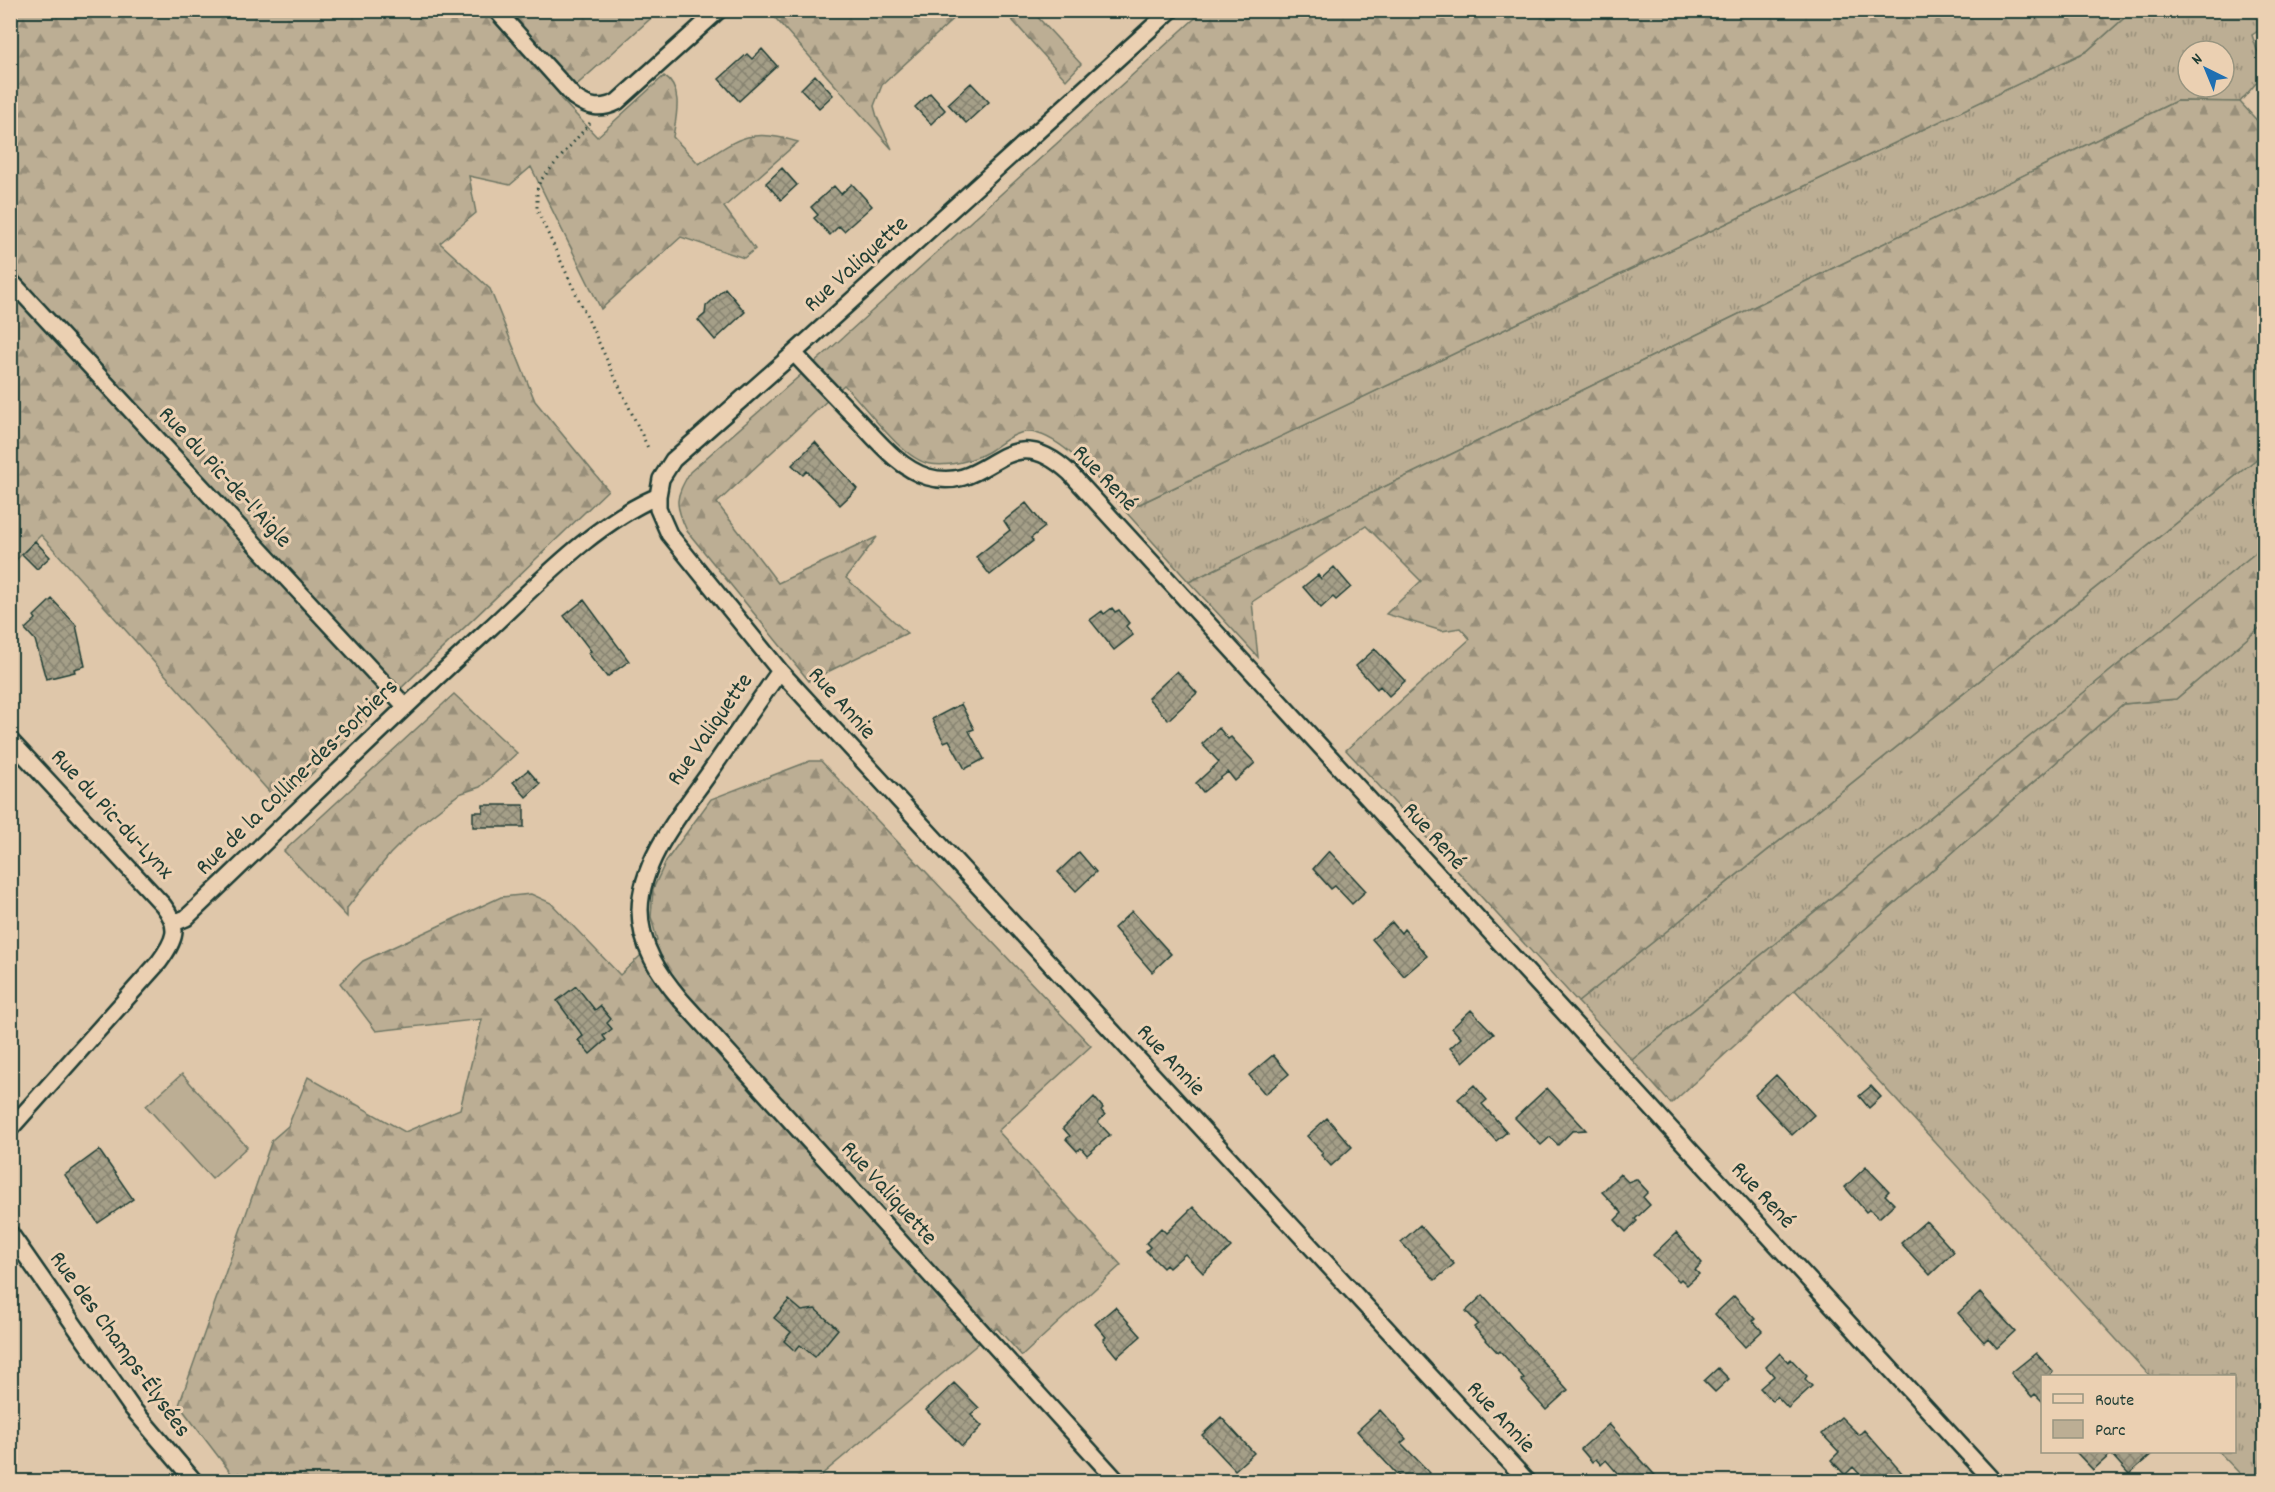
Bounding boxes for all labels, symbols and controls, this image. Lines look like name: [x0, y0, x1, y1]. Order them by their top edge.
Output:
north arrow: [2176, 39, 2236, 99]
text: N: [2187, 49, 2208, 71]
street label: Rue Valiquette: [797, 209, 917, 321]
street label: Rue du Pic-de-l'Aigle: [149, 399, 299, 557]
street label: Rue René: [1063, 438, 1145, 520]
street label: Rue Annie: [799, 660, 883, 748]
street label: Rue Valiquette: [660, 667, 762, 793]
street label: Rue de la Colline-des-Sorbiers: [189, 672, 407, 884]
street label: Rue du Pic-du-Lynx: [41, 742, 181, 888]
street label: Rue René: [1393, 795, 1473, 879]
street label: Rue Annie: [1127, 1017, 1213, 1105]
street label: Rue Valiquette: [832, 1134, 944, 1254]
street label: Rue René: [1722, 1155, 1802, 1237]
street label: Rue des Champs-Élysées: [40, 1245, 198, 1445]
street label: Rue Annie: [1457, 1374, 1543, 1462]
legend: [2041, 1375, 2236, 1453]
text: Route: [2095, 1389, 2134, 1414]
text: Parc: [2095, 1419, 2126, 1444]

